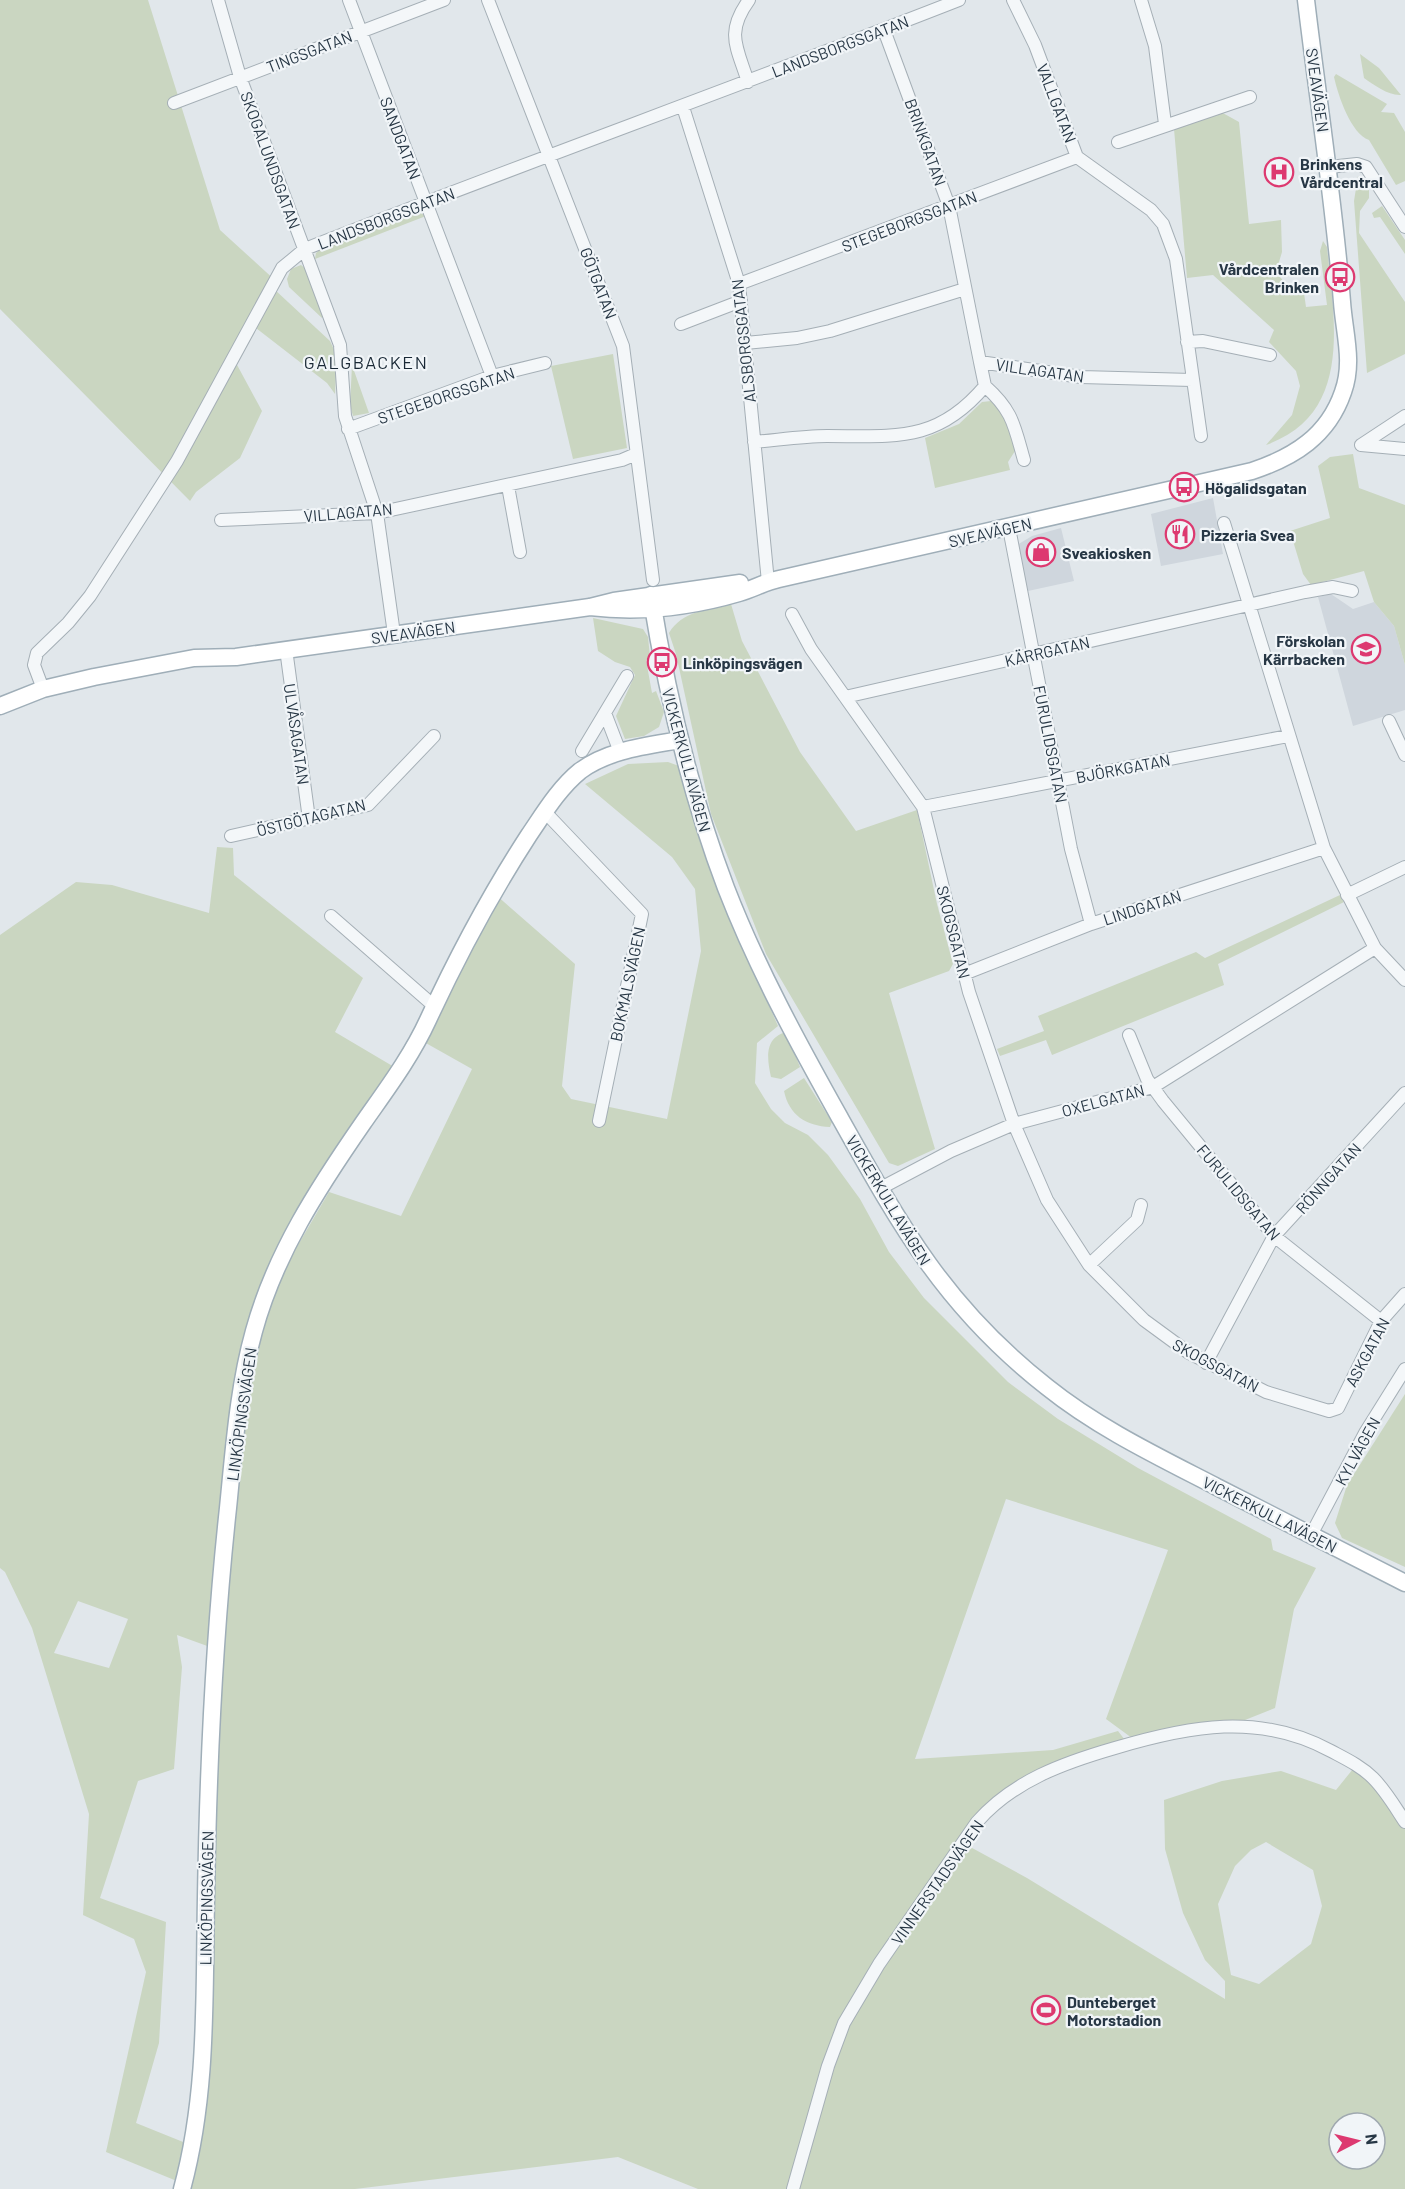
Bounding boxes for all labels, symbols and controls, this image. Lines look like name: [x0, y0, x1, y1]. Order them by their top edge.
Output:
street label: LANDSBORGSGATAN: [769, 11, 911, 81]
street label: TINGSGATAN: [263, 26, 355, 76]
street label: SVEAVÄGEN: [1303, 47, 1333, 133]
street label: VALLGATAN: [1033, 61, 1081, 145]
street label: SKOGALUNDSGATAN: [237, 89, 305, 231]
street label: SANDGATAN: [377, 94, 425, 182]
street label: BRINKGATAN: [901, 96, 951, 188]
place label: Brinkens Vårdcentral: [1300, 154, 1383, 191]
hospital icon: Brinkens Vårdcentral: [1263, 156, 1295, 188]
street label: LANDSBORGSGATAN: [315, 183, 457, 253]
street label: STEGEBORGSGATAN: [839, 186, 979, 256]
street label: GÖTGATAN: [577, 245, 621, 321]
place label: Vårdcentralen Brinken: [1219, 259, 1319, 296]
bus stop icon: Vårdcentralen Brinken: [1324, 261, 1356, 293]
street label: ALSBORGSGATAN: [727, 278, 759, 404]
district label: GALGBACKEN: [304, 351, 428, 373]
street label: VILLAGATAN: [995, 354, 1085, 386]
street label: STEGEBORGSGATAN: [375, 363, 517, 427]
bus stop icon: Högalidsgatan: [1168, 471, 1200, 503]
place label: Högalidsgatan: [1205, 478, 1307, 497]
street label: VILLAGATAN: [303, 499, 393, 525]
street label: SVEAVÄGEN: [947, 513, 1033, 551]
restaurant icon: Pizzeria Svea: [1164, 518, 1196, 550]
place label: Pizzeria Svea: [1201, 525, 1294, 544]
shop icon: Sveakiosken: [1025, 536, 1057, 568]
place label: Sveakiosken: [1062, 543, 1151, 562]
street label: SVEAVÄGEN: [370, 617, 456, 647]
place label: Förskolan Kärrbacken: [1263, 631, 1345, 668]
street label: KÄRRGATAN: [1003, 632, 1091, 670]
school or university icon: Förskolan Kärrbacken: [1350, 633, 1382, 665]
bus stop icon: Linköpingsvägen: [646, 646, 678, 678]
place label: Linköpingsvägen: [683, 653, 803, 672]
street label: ULVÅSAGATAN: [280, 682, 314, 786]
street label: FURULIDSGATAN: [1030, 684, 1072, 804]
street label: VICKERKULLAVÄGEN: [659, 686, 715, 834]
street label: BJÖRKGATAN: [1074, 750, 1172, 786]
street label: ÖSTGÖTAGATAN: [254, 794, 368, 840]
street label: SKOGSGATAN: [933, 883, 975, 981]
street label: LINDGATAN: [1101, 885, 1183, 929]
street label: BOKMALSVÄGEN: [606, 925, 648, 1043]
street label: OXELGATAN: [1059, 1080, 1147, 1120]
street label: VICKERKULLAVÄGEN: [843, 1132, 935, 1268]
street label: RÖNNGATAN: [1291, 1139, 1365, 1217]
street label: FURULIDSGATAN: [1193, 1140, 1285, 1244]
street label: ASKGATAN: [1341, 1314, 1393, 1390]
street label: SKOGSGATAN: [1169, 1334, 1263, 1396]
street label: LINKÖPINGSVÄGEN: [222, 1346, 260, 1482]
street label: KYLVÄGEN: [1330, 1414, 1384, 1488]
street label: VICKERKULLAVÄGEN: [1200, 1472, 1340, 1556]
street label: VINNERSTADSVÄGEN: [887, 1816, 987, 1948]
street label: LINKÖPINGSVÄGEN: [195, 1830, 217, 1966]
place label: Dunteberget Motorstadion: [1067, 1992, 1161, 2029]
sports icon: Dunteberget Motorstadion: [1030, 1994, 1062, 2026]
north arrow: [1327, 2111, 1387, 2171]
text: N: [1362, 2133, 1382, 2146]

